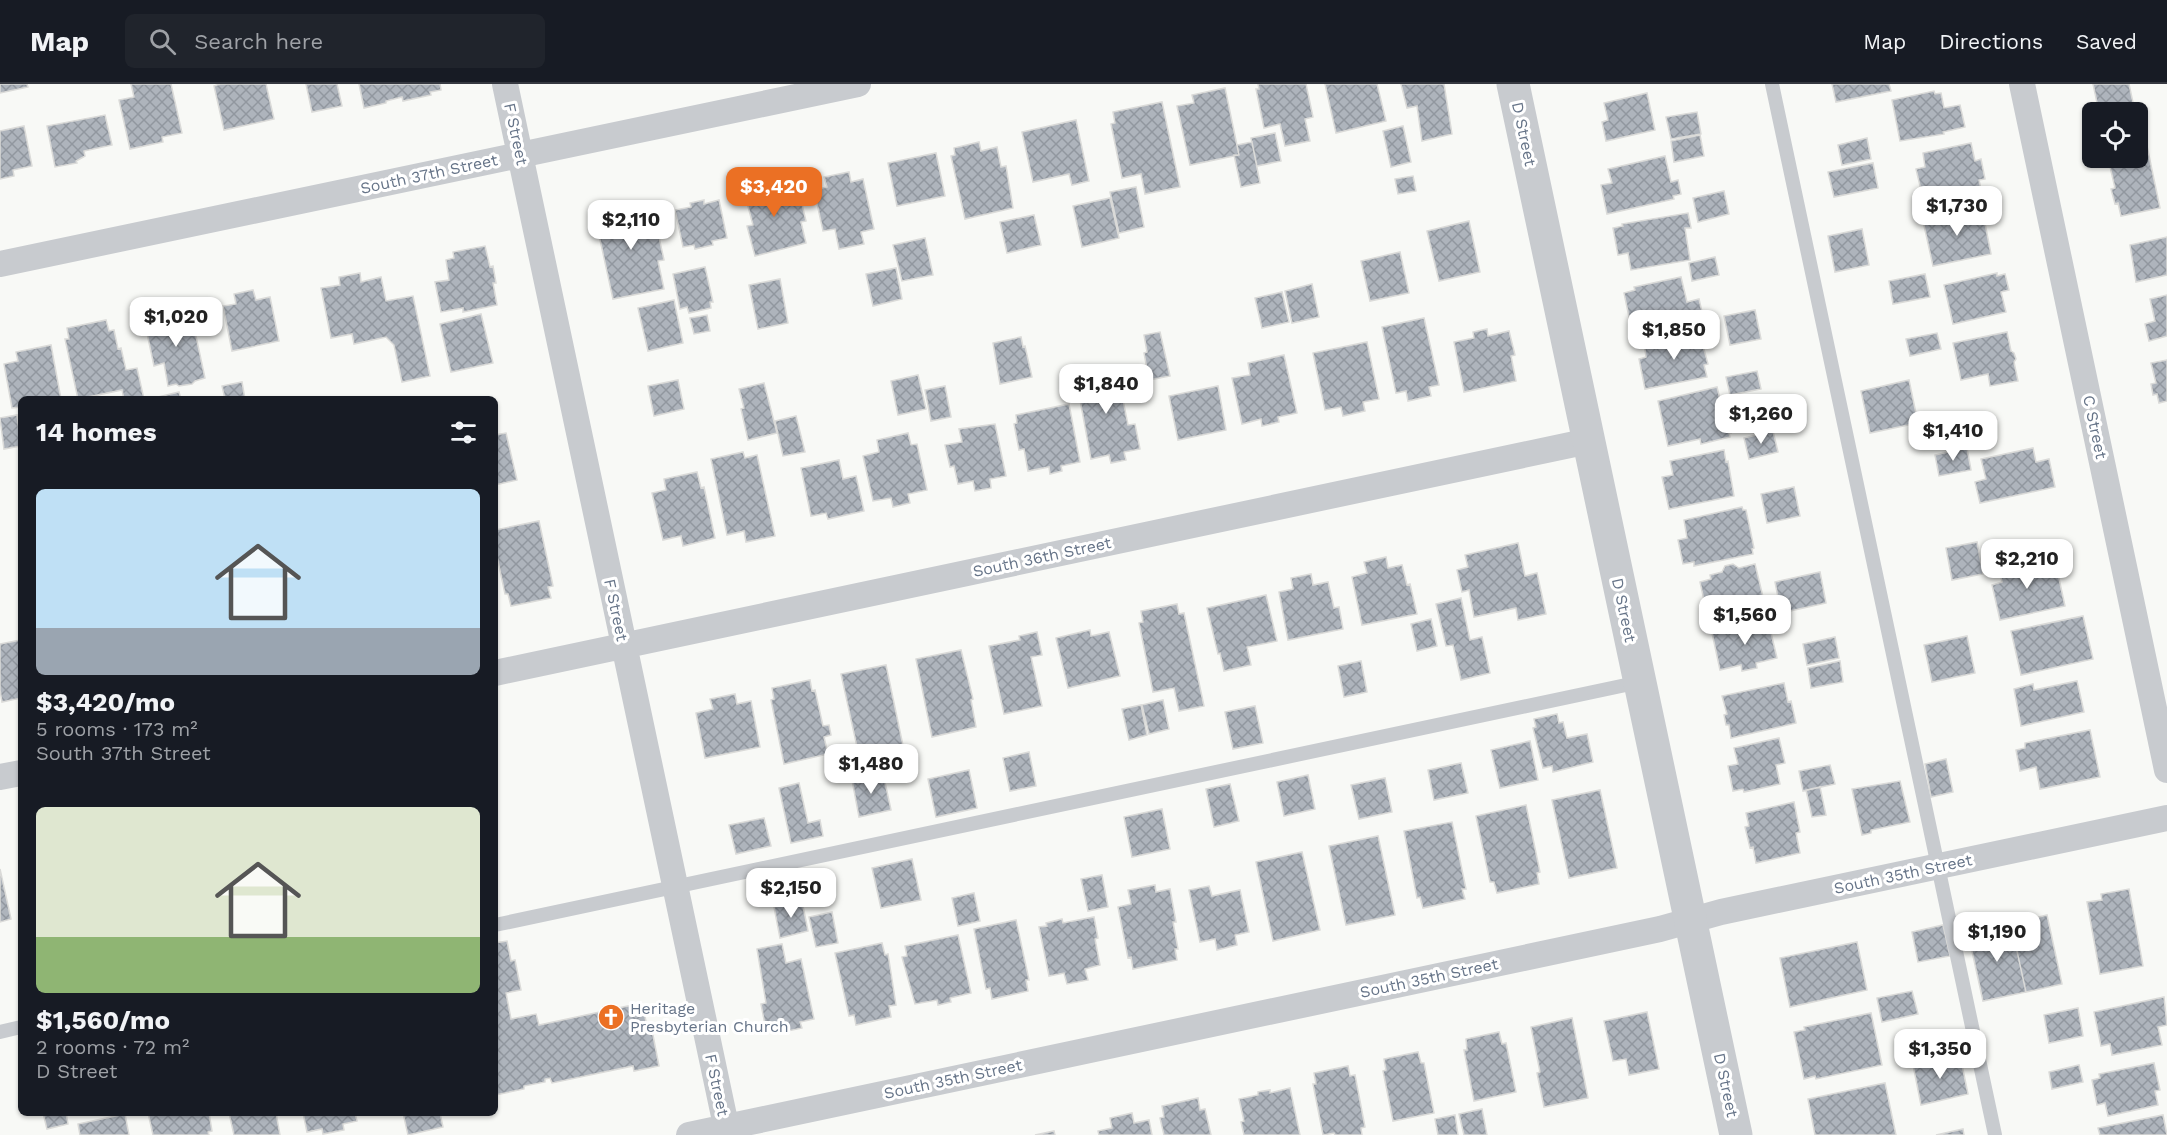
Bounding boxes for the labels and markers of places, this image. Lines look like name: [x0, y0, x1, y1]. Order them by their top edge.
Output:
pin: $3,420: [725, 167, 823, 218]
pin: $1,730: [1908, 186, 2006, 237]
pin: $2,110: [582, 200, 680, 251]
pin: $1,020: [127, 297, 225, 348]
pin: $1,850: [1625, 310, 1723, 361]
pin: $1,840: [1057, 364, 1155, 415]
pin: $1,260: [1712, 394, 1810, 445]
pin: $1,410: [1904, 411, 2002, 462]
pin: $2,210: [1978, 539, 2076, 590]
pin: $1,560: [1696, 595, 1794, 646]
pin: $1,480: [822, 744, 920, 795]
pin: $2,150: [742, 868, 840, 919]
pin: $1,190: [1948, 912, 2046, 963]
place label: Heritage Presbyterian Church: [630, 999, 789, 1036]
church icon: Heritage Presbyterian Church: [596, 1002, 626, 1032]
pin: $1,350: [1891, 1029, 1989, 1080]

